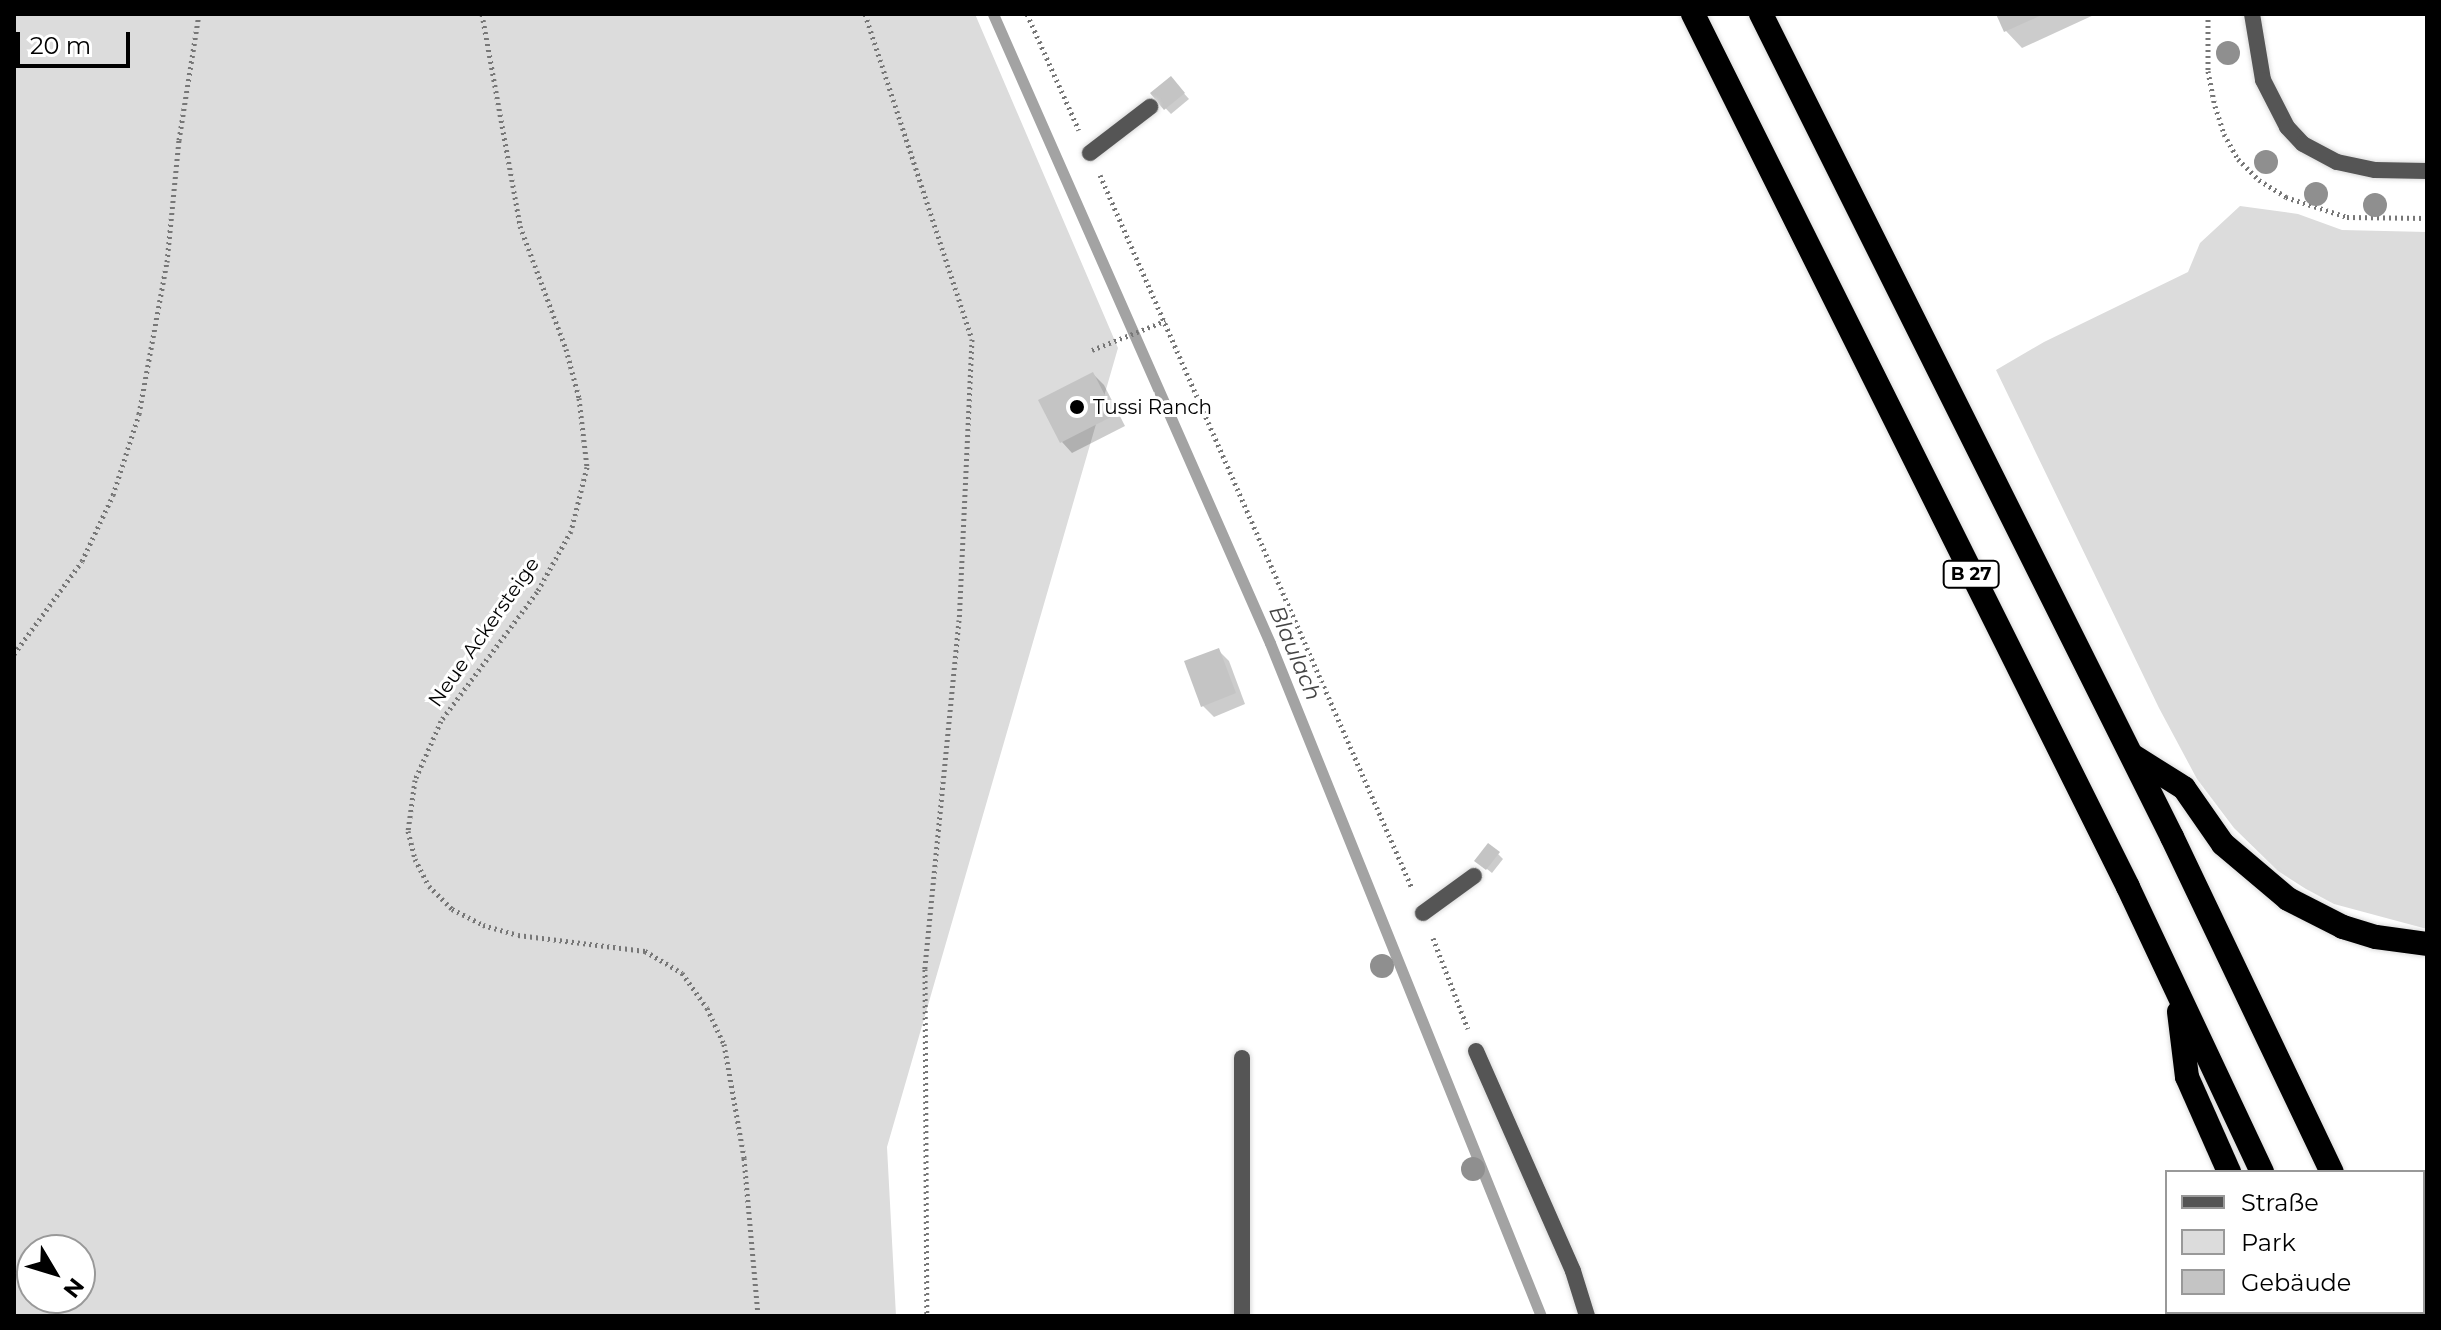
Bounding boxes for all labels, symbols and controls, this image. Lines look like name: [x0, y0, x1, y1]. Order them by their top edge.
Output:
scale bar: [20, 16, 134, 66]
text: 20 m: [30, 31, 91, 60]
place label: Tussi Ranch: [1093, 395, 1212, 419]
marker: Tussi Ranch: [1068, 398, 1086, 416]
street label: Neue Ackersteige: [423, 553, 545, 711]
road number: B 27: [1941, 560, 2001, 588]
water label: Blaulach: [1263, 602, 1327, 704]
legend: [2165, 1170, 2425, 1314]
text: Straße: [2241, 1188, 2319, 1217]
text: Park: [2241, 1228, 2296, 1257]
north arrow: [16, 1234, 96, 1314]
text: Gebäude: [2241, 1268, 2351, 1297]
text: N: [58, 1273, 90, 1303]

